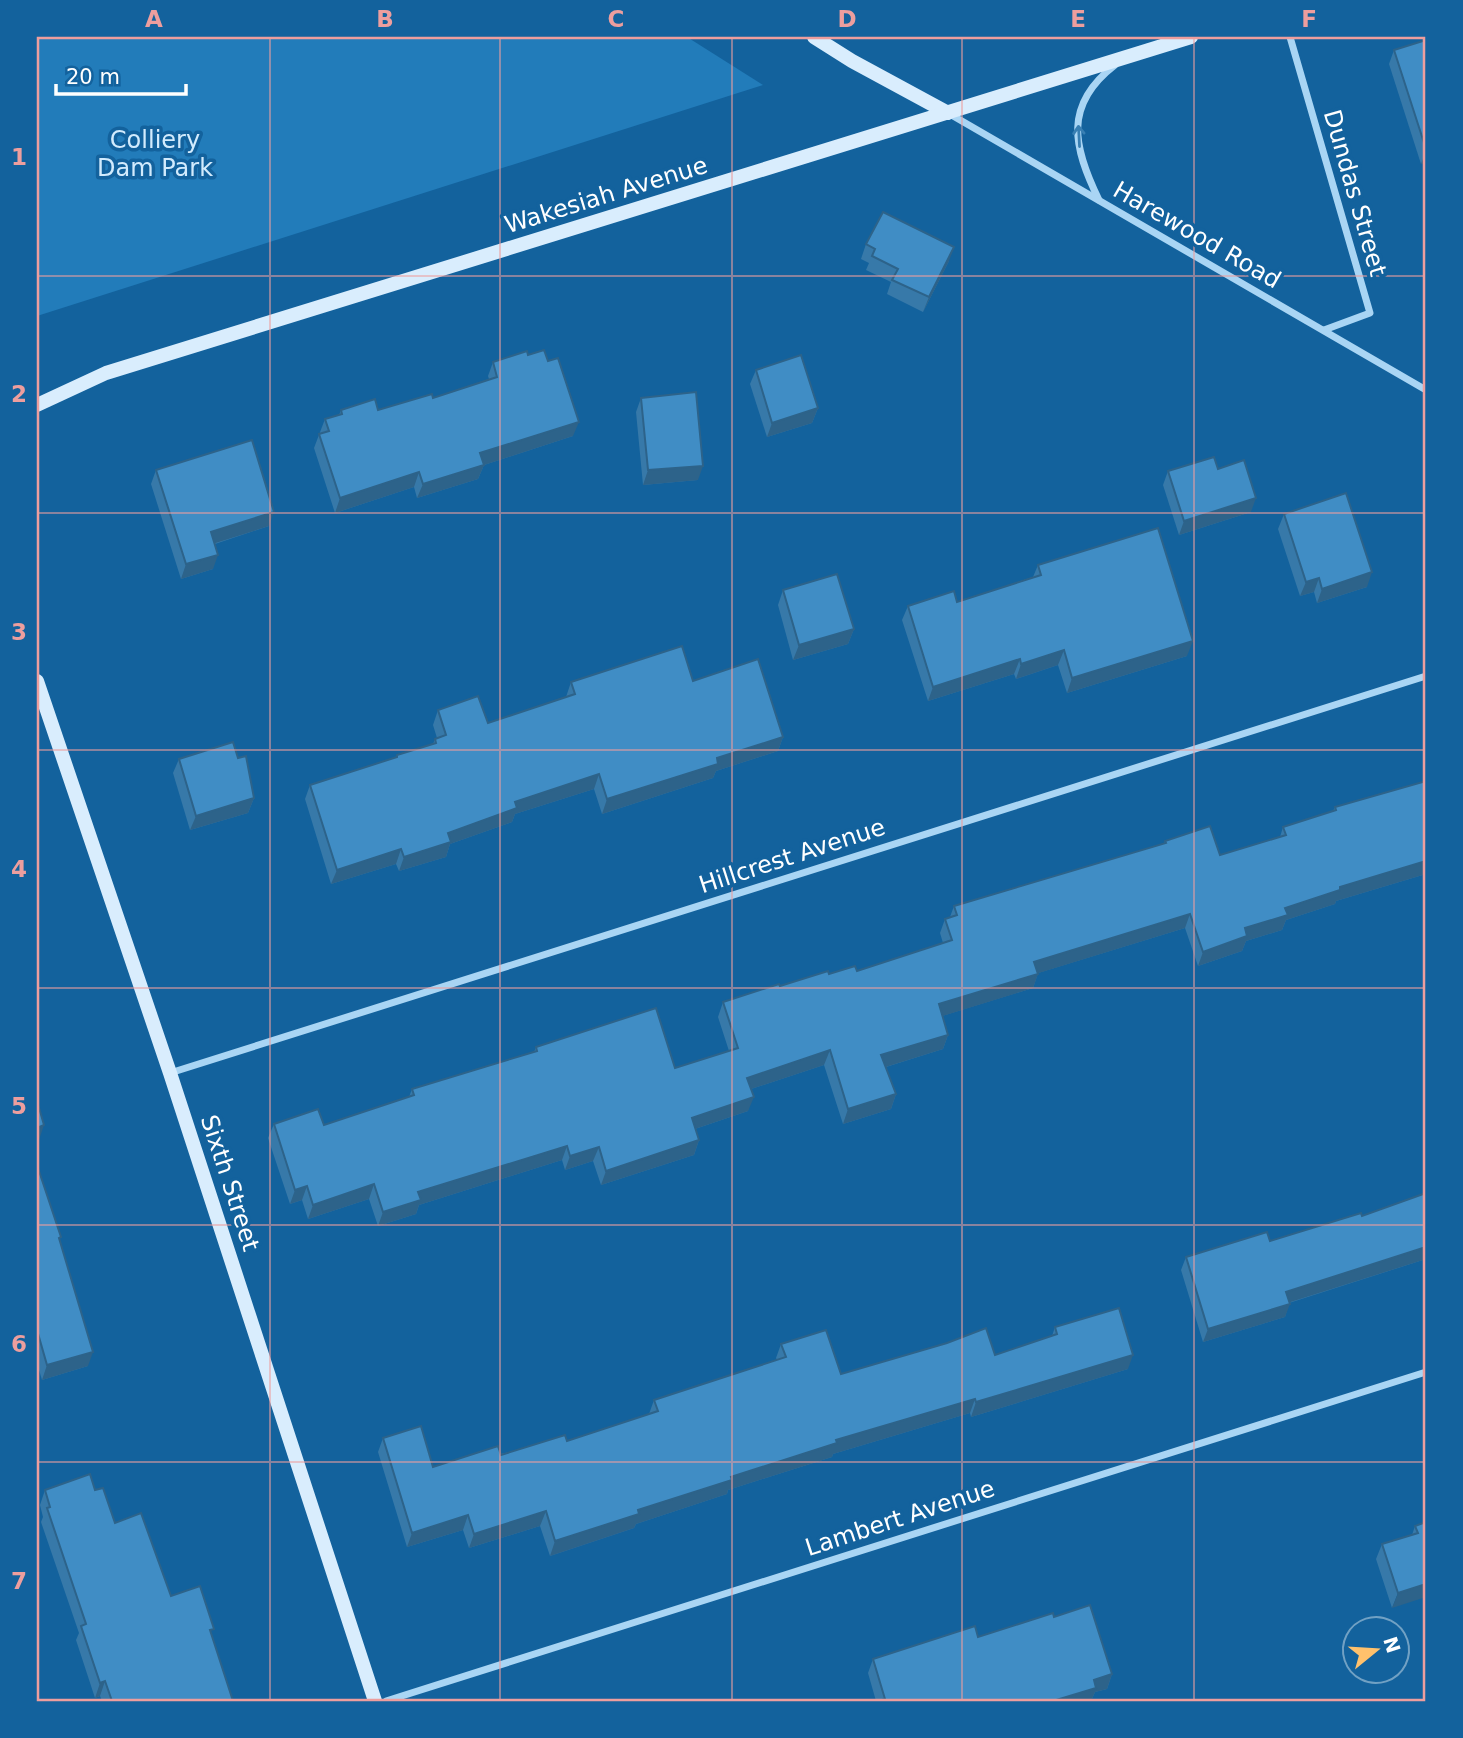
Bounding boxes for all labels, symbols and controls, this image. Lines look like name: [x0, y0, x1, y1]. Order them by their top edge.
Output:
text: A: [145, 6, 163, 32]
text: B: [376, 6, 394, 32]
text: C: [608, 6, 624, 32]
text: D: [837, 6, 857, 32]
text: E: [1070, 6, 1086, 32]
text: F: [1301, 6, 1317, 32]
scale bar: [56, 52, 186, 96]
text: 20 m: [66, 65, 120, 89]
street label: Dundas Street: [1318, 107, 1392, 279]
one-way arrow: [1072, 125, 1085, 148]
park label: Colliery Dam Park: [97, 126, 213, 182]
text: 1: [11, 144, 27, 170]
street label: Wakesiah Avenue: [501, 151, 711, 239]
street label: Harewood Road: [1108, 176, 1286, 294]
text: 2: [11, 381, 27, 407]
text: 3: [11, 619, 27, 645]
street label: Hillcrest Avenue: [695, 813, 889, 899]
text: 4: [11, 856, 27, 882]
text: 5: [11, 1093, 27, 1119]
street label: Sixth Street: [195, 1111, 265, 1255]
text: 6: [11, 1331, 27, 1357]
street label: Lambert Avenue: [802, 1474, 998, 1562]
text: 7: [11, 1568, 27, 1594]
north arrow: [1340, 1616, 1410, 1686]
text: N: [1379, 1634, 1405, 1656]

